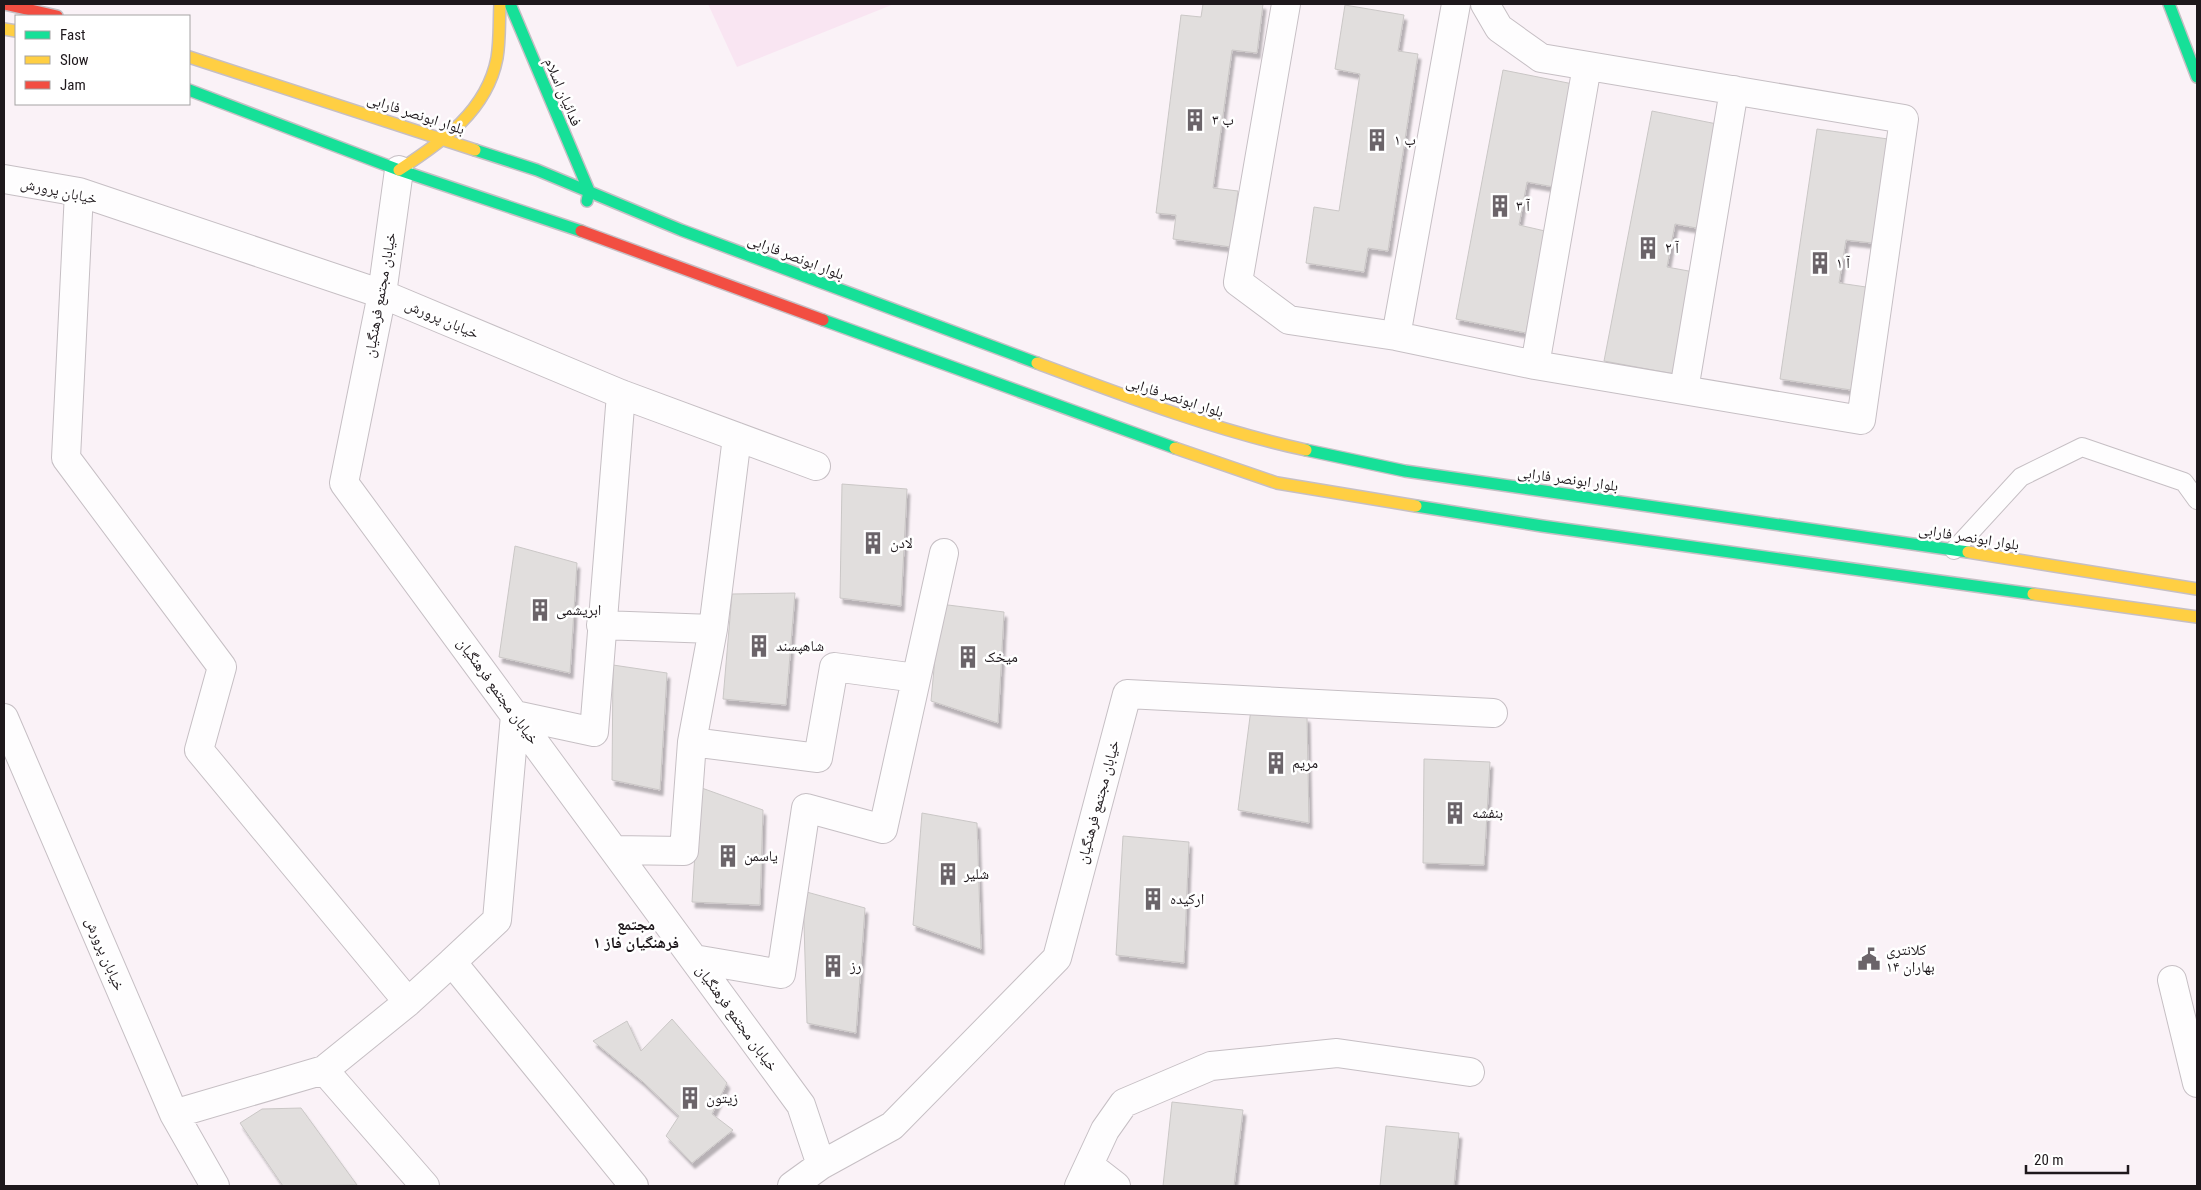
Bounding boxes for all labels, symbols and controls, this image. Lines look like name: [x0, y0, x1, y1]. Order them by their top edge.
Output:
legend: [15, 15, 190, 105]
text: Fast: [60, 26, 85, 44]
text: Slow: [60, 51, 89, 69]
street label: فدائیان اسلام: [540, 55, 585, 129]
text: Jam: [60, 76, 86, 94]
street label: بلوار ابونصر فارابی: [365, 90, 467, 139]
building icon: ب ۳: [1182, 107, 1208, 133]
place label: ب ۳: [1212, 111, 1234, 129]
building icon: ب ۱: [1364, 127, 1390, 153]
place label: ب ۱: [1394, 131, 1416, 149]
street label: خیابان پرورش: [19, 174, 100, 209]
building icon: آ ۳: [1487, 193, 1513, 219]
place label: آ ۳: [1516, 197, 1531, 215]
street label: خیابان مجتمع فرهنگیان: [360, 230, 401, 359]
street label: بلوار ابونصر فارابی: [745, 230, 847, 285]
building icon: آ ۲: [1635, 235, 1661, 261]
place label: آ ۲: [1665, 239, 1680, 257]
building icon: آ ۱: [1807, 250, 1833, 276]
place label: آ ۱: [1836, 254, 1851, 272]
street label: خیابان پرورش: [402, 295, 482, 344]
street label: بلوار ابونصر فارابی: [1124, 373, 1226, 422]
street label: بلوار ابونصر فارابی: [1516, 463, 1620, 496]
street label: بلوار ابونصر فارابی: [1917, 520, 2021, 555]
building icon: لادن: [860, 530, 886, 556]
place label: لادن: [890, 534, 913, 553]
building icon: ابریشمی: [527, 597, 553, 623]
place label: ابریشمی: [556, 601, 601, 620]
building icon: شاهپسند: [746, 633, 772, 659]
street label: خیابان مجتمع فرهنگیان: [453, 634, 543, 749]
place label: شاهپسند: [776, 637, 824, 655]
building icon: میخک: [955, 644, 981, 670]
place label: میخک: [984, 648, 1018, 666]
street label: خیابان مجتمع فرهنگیان: [1073, 738, 1124, 866]
building icon: مریم: [1263, 750, 1289, 776]
place label: مریم: [1292, 754, 1318, 773]
building icon: بنفشه: [1442, 800, 1468, 826]
place label: بنفشه: [1472, 804, 1503, 822]
building icon: یاسمن: [715, 843, 741, 869]
place label: یاسمن: [744, 847, 778, 866]
building icon: شلیر: [935, 861, 961, 887]
place label: شلیر: [963, 865, 989, 883]
building icon: ارکیده: [1140, 886, 1166, 912]
place label: ارکیده: [1170, 890, 1204, 908]
street label: خیابان پرورش: [81, 915, 129, 994]
district label: مجتمع فرهنگیان فاز ۱: [593, 915, 679, 952]
place label: کلانتری ۱۴ بهاران: [1886, 941, 1935, 977]
public building icon: کلانتری ۱۴ بهاران: [1856, 946, 1882, 972]
building icon: رز: [820, 953, 846, 979]
place label: رز: [849, 957, 862, 975]
street label: خیابان مجتمع فرهنگیان: [692, 961, 782, 1076]
building icon: زیتون: [677, 1085, 703, 1111]
place label: زیتون: [706, 1089, 738, 1108]
scale bar: [2026, 1142, 2128, 1174]
text: 20 m: [2034, 1151, 2064, 1169]

